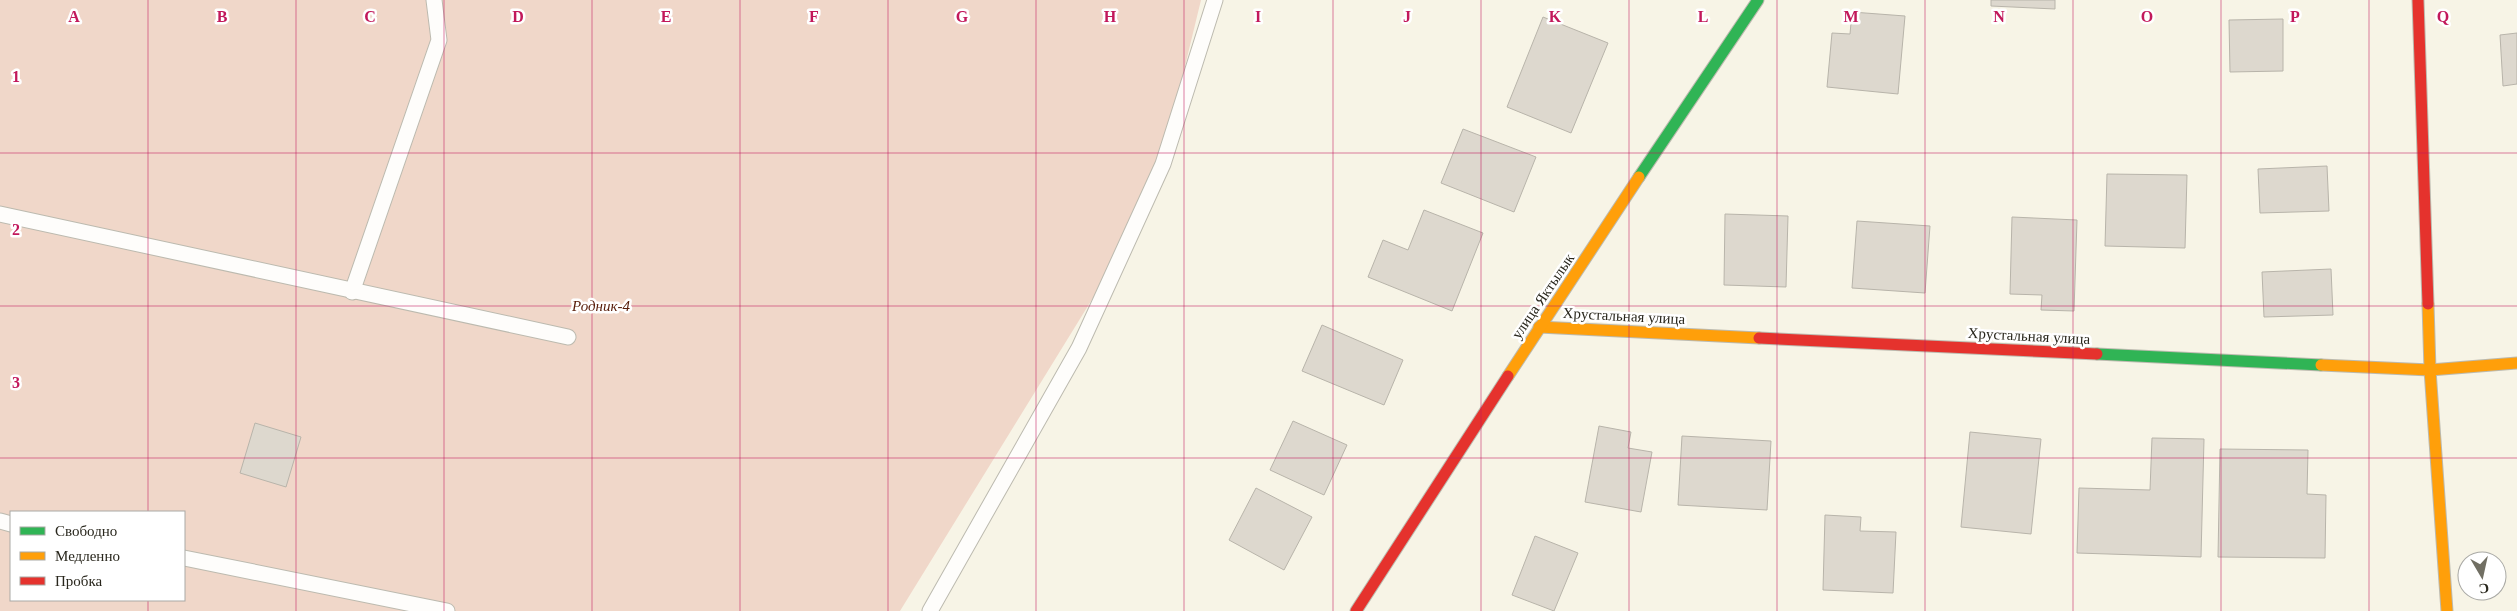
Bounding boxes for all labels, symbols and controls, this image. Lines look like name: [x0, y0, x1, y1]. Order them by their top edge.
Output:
text: A: [68, 8, 80, 25]
text: B: [217, 8, 228, 25]
text: C: [364, 8, 376, 25]
text: D: [512, 8, 524, 25]
text: E: [661, 8, 671, 25]
text: F: [809, 8, 819, 25]
text: G: [956, 8, 969, 25]
text: H: [1104, 8, 1117, 25]
text: I: [1255, 8, 1261, 25]
text: J: [1403, 8, 1411, 25]
text: K: [1549, 8, 1562, 25]
text: L: [1698, 8, 1708, 25]
text: M: [1843, 8, 1859, 25]
text: N: [1993, 8, 2005, 25]
text: O: [2141, 8, 2153, 25]
text: P: [2290, 8, 2300, 25]
text: Q: [2437, 8, 2449, 25]
text: 1: [12, 68, 20, 85]
text: 2: [12, 221, 20, 238]
street label: улица Яктылык: [1509, 250, 1578, 342]
park label: Родник-4: [571, 298, 630, 314]
street label: Хрустальная улица: [1562, 305, 1686, 327]
street label: Хрустальная улица: [1967, 325, 2091, 347]
text: 3: [12, 374, 20, 391]
legend: [10, 511, 185, 601]
text: Свободно: [55, 523, 117, 539]
text: Медленно: [55, 548, 120, 564]
north arrow: [2457, 551, 2507, 601]
text: Пробка: [55, 573, 103, 589]
text: С: [2478, 580, 2490, 597]

